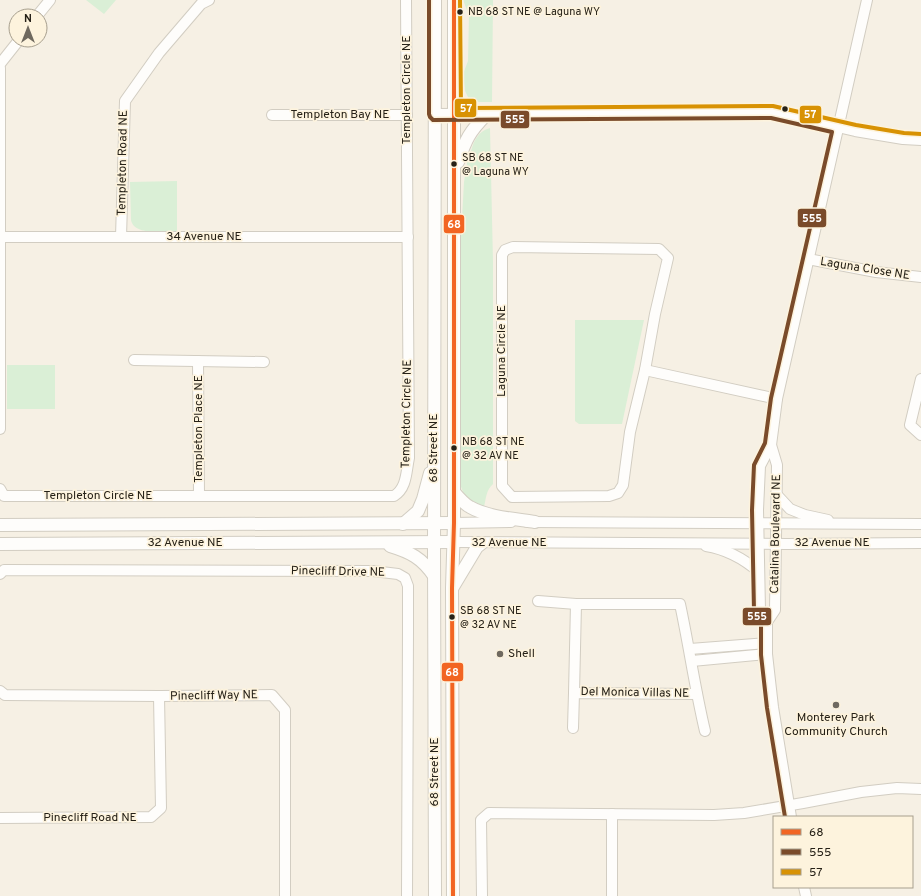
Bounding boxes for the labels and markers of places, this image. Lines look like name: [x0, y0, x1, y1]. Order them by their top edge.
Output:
place label: NB 68 ST NE @ Laguna WY: [468, 5, 600, 19]
marker: NB 68 ST NE @ Laguna WY: [455, 7, 465, 17]
unlabelled marker: [780, 104, 790, 114]
place label: SB 68 ST NE @ Laguna WY: [462, 151, 529, 179]
marker: SB 68 ST NE @ Laguna WY: [449, 159, 459, 169]
place label: NB 68 ST NE @ 32 AV NE: [462, 435, 525, 463]
marker: NB 68 ST NE @ 32 AV NE: [449, 443, 459, 453]
place label: SB 68 ST NE @ 32 AV NE: [460, 604, 522, 632]
marker: SB 68 ST NE @ 32 AV NE: [447, 612, 457, 622]
place label: Shell: [508, 646, 535, 662]
marker: Shell: [495, 649, 505, 659]
marker: Monterey Park Community Church: [831, 700, 841, 710]
place label: Monterey Park Community Church: [784, 710, 888, 740]

